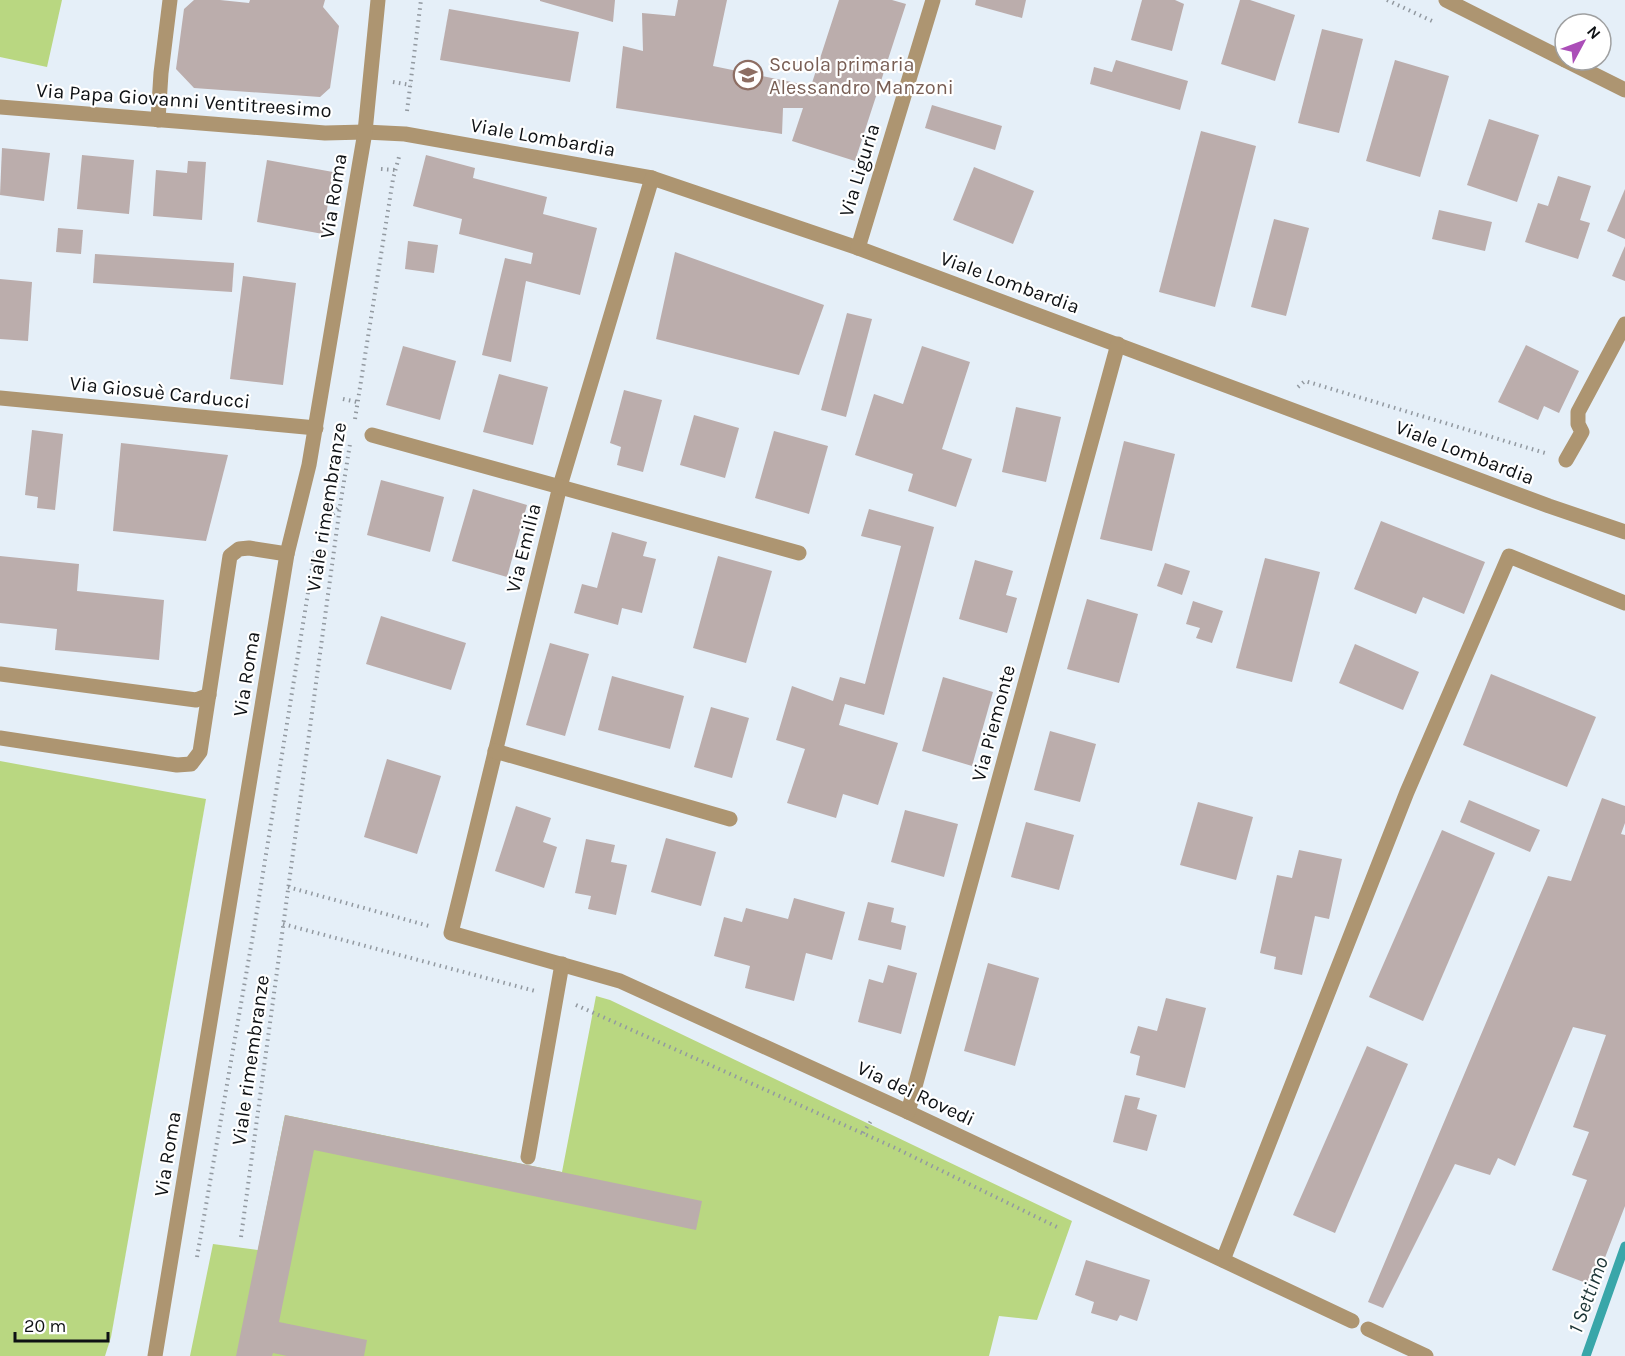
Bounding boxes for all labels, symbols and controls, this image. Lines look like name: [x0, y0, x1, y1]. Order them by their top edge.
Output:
north arrow: [1553, 12, 1613, 72]
text: N: [1583, 22, 1605, 43]
place label: Scuola primaria Alessandro Manzoni: [769, 53, 954, 99]
school or university icon: Scuola primaria Alessandro Manzoni: [732, 59, 764, 91]
street label: Via Papa Giovanni Ventitreesimo: [36, 79, 332, 122]
street label: Viale Lombardia: [469, 113, 617, 162]
street label: Via Liguria: [834, 121, 884, 219]
street label: Via Roma: [315, 152, 352, 240]
street label: Viale Lombardia: [937, 247, 1083, 318]
street label: Via Giosuè Carducci: [69, 372, 251, 413]
street label: Viale Lombardia: [1392, 415, 1537, 489]
street label: Viale rimembranze: [302, 421, 351, 594]
street label: Via Emilia: [501, 501, 546, 595]
street label: Via Roma: [228, 630, 265, 718]
street label: Via Piemonte: [967, 662, 1020, 784]
street label: Viale rimembranze: [227, 973, 274, 1147]
street label: Via dei Rovedi: [853, 1056, 978, 1131]
street label: Via Roma: [149, 1110, 186, 1198]
water label: 1 Settimo: [1563, 1253, 1613, 1337]
scale bar: [15, 1305, 108, 1343]
text: 20 m: [24, 1315, 66, 1337]

